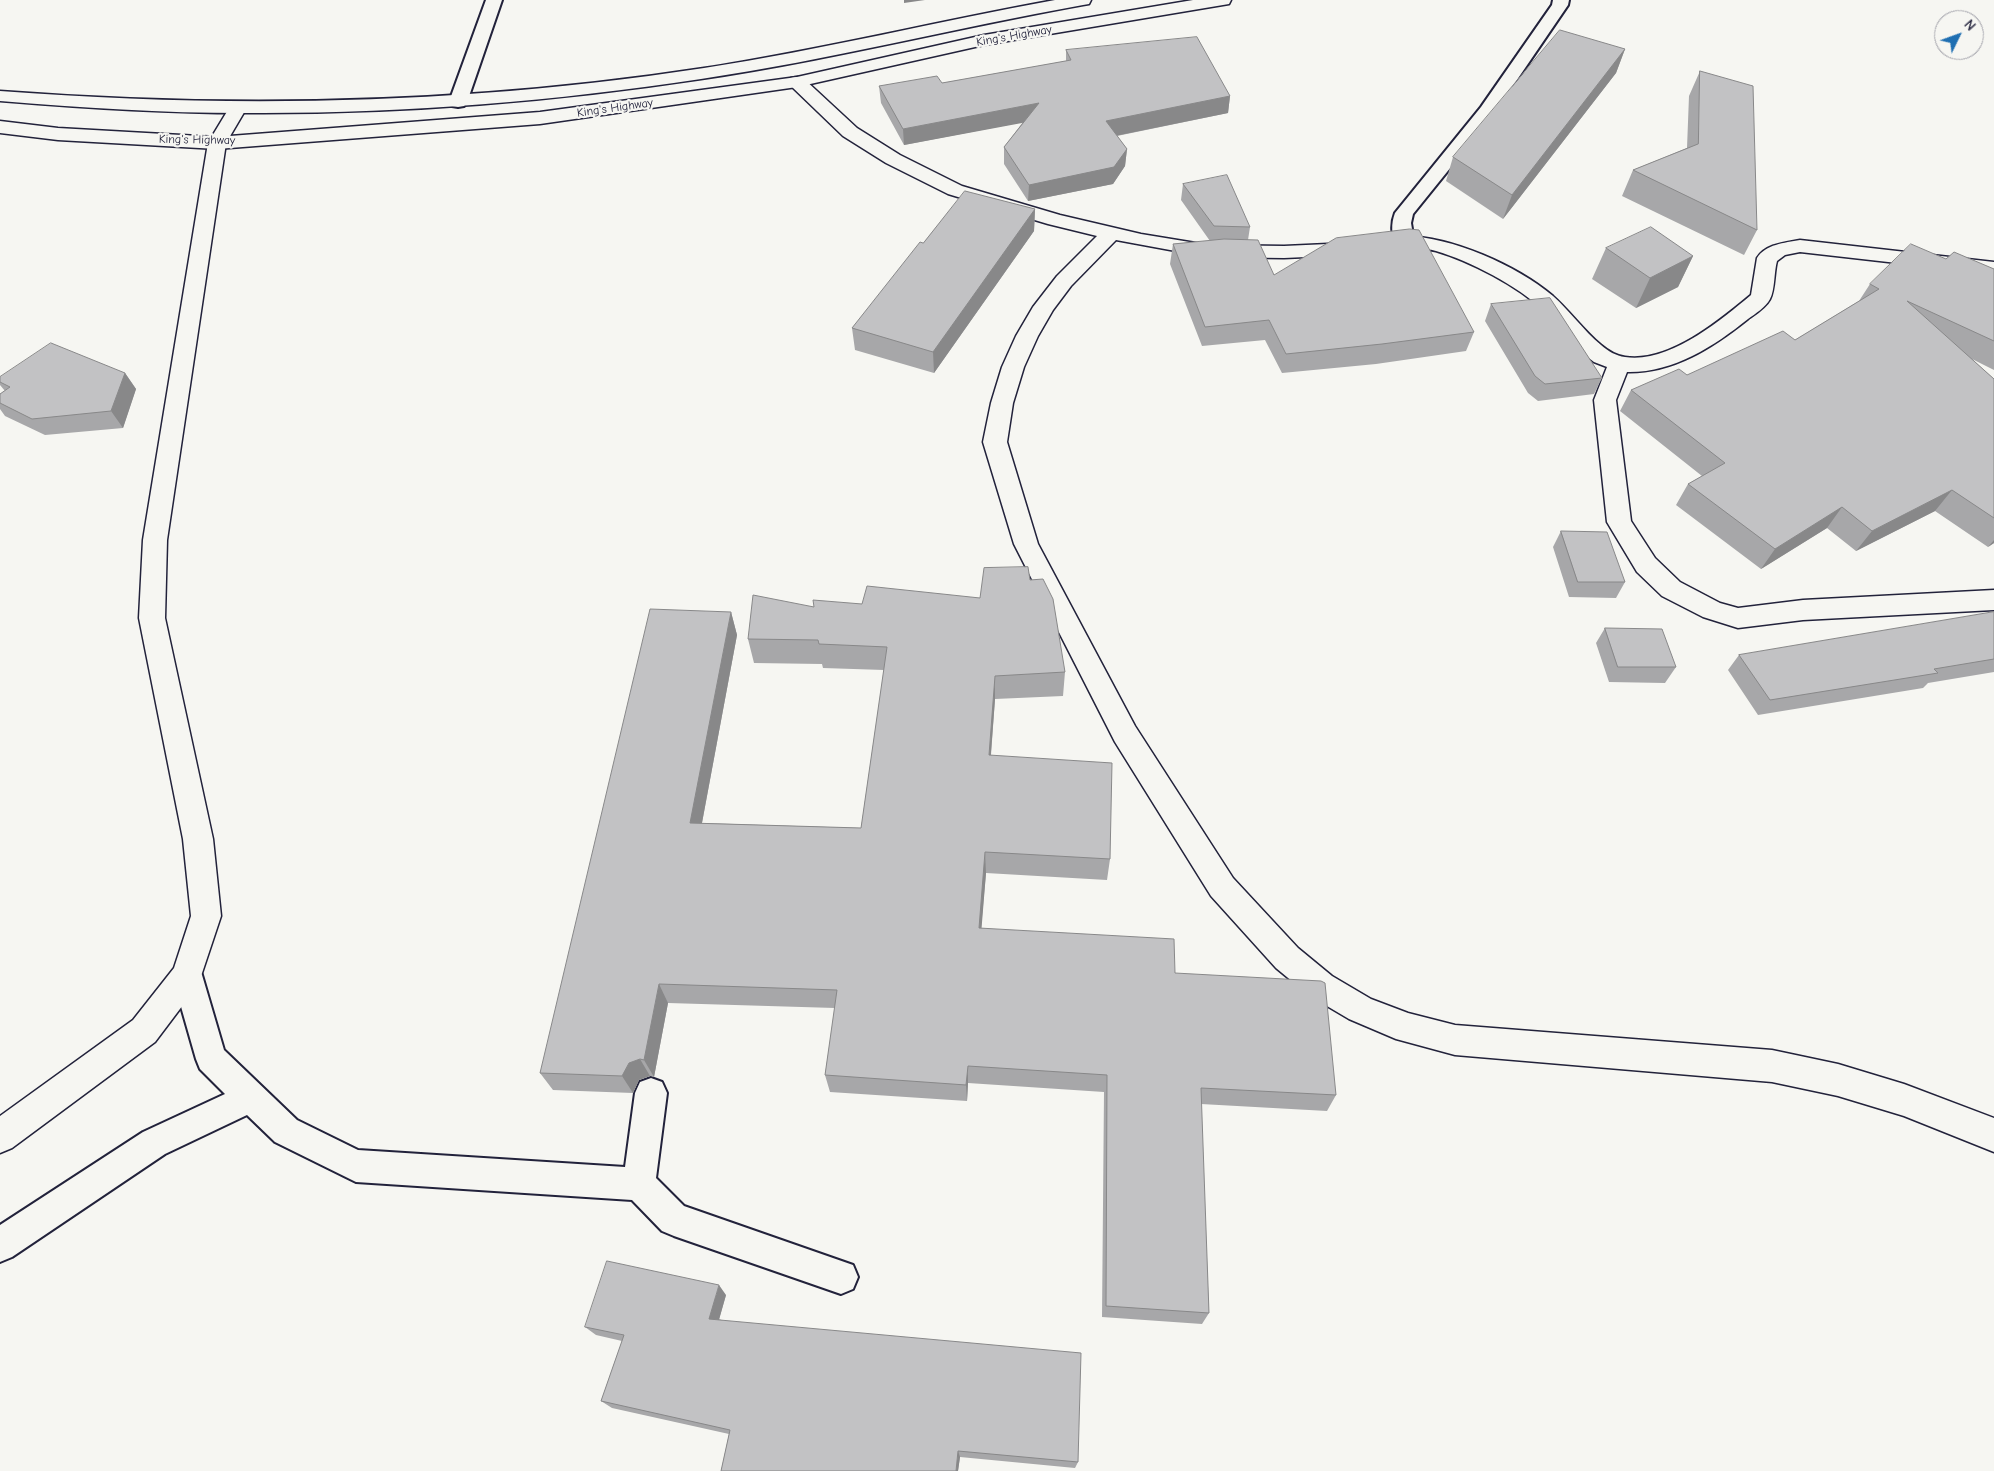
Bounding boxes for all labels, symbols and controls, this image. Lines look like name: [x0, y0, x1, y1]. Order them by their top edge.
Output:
north arrow: [1934, 10, 1984, 60]
text: N: [1960, 16, 1979, 34]
street label: King's Highway: [975, 22, 1053, 50]
street label: King's Highway: [576, 96, 654, 120]
street label: King's Highway: [159, 132, 235, 148]

